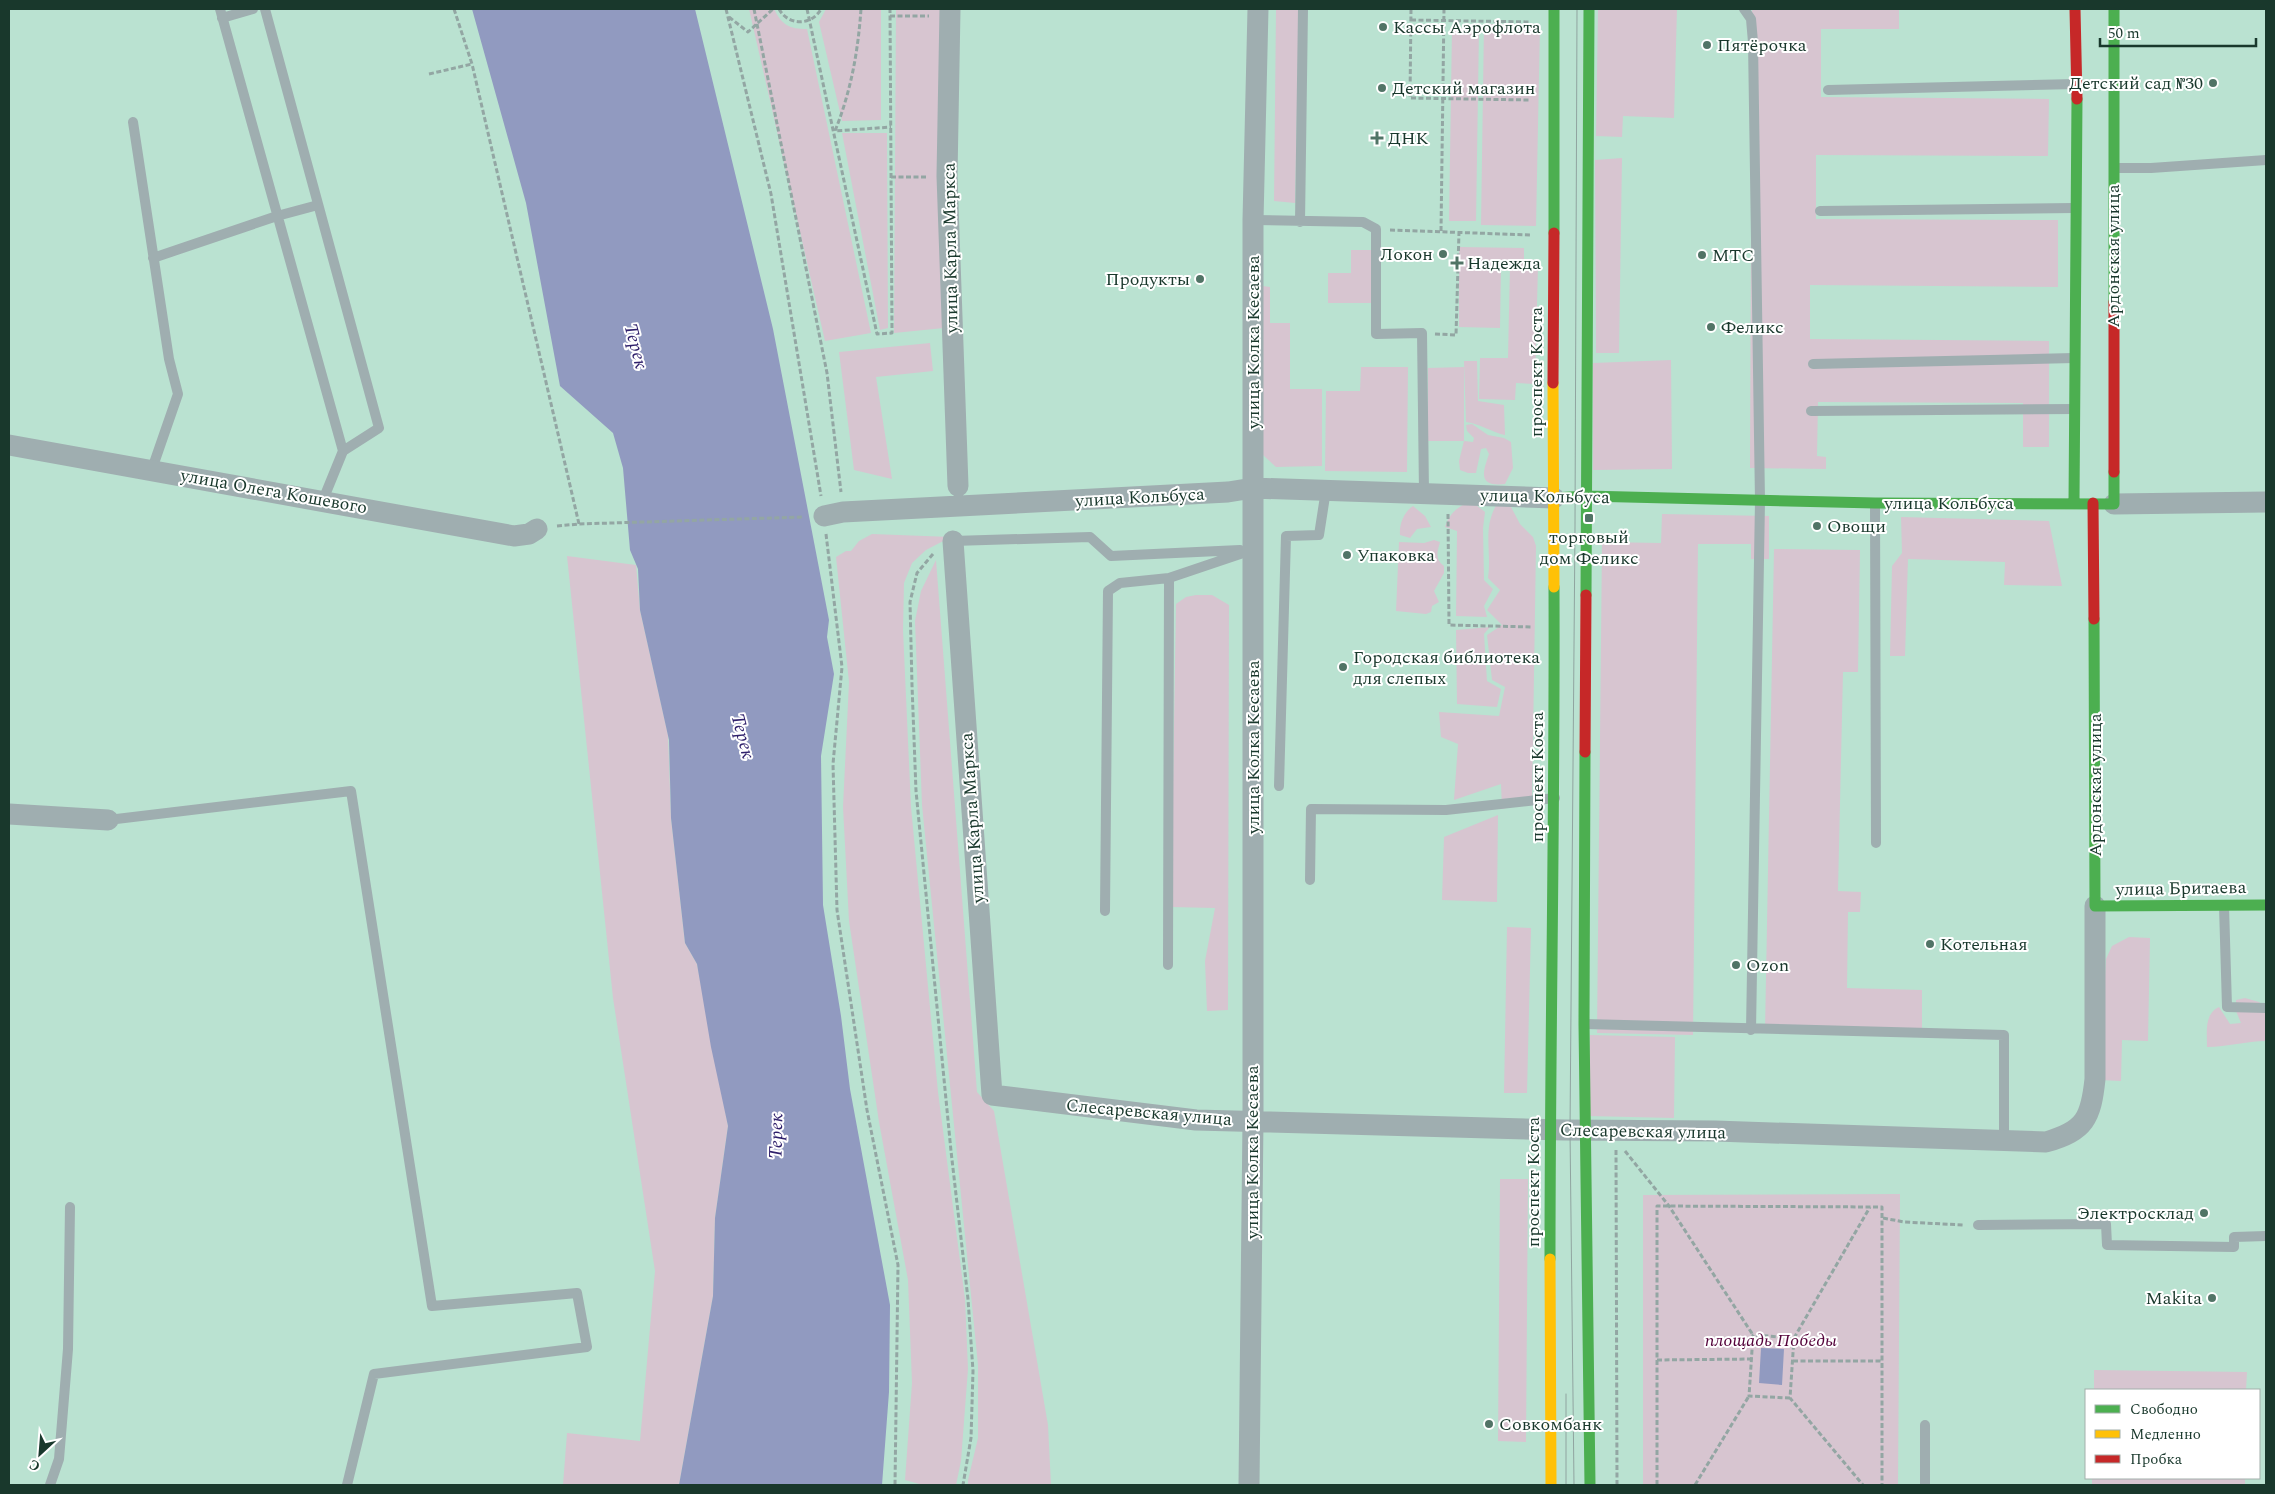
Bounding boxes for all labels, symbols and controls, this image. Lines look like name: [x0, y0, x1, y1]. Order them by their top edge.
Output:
place label: Кассы Аэрофлота: [1393, 14, 1541, 41]
scale bar: [2100, 15, 2256, 47]
marker: Кассы Аэрофлота: [1377, 21, 1389, 33]
text: 50 m: [2108, 22, 2140, 45]
place label: Пятёрочка: [1717, 32, 1807, 59]
marker: Пятёрочка: [1701, 39, 1713, 51]
place label: Детский сад №30: [2069, 70, 2203, 97]
place label: Детский магазин: [1392, 75, 1535, 102]
marker: Детский сад №30: [2207, 77, 2219, 89]
marker: Детский магазин: [1376, 82, 1388, 94]
place label: ДНК: [1388, 125, 1429, 152]
marker: ДНК: [1370, 131, 1384, 145]
street label: улица Карла Маркса: [936, 162, 966, 335]
street label: Ардонская улица: [2100, 184, 2127, 328]
place label: Локон: [1380, 241, 1433, 268]
place label: МТС: [1712, 242, 1754, 269]
marker: Локон: [1437, 248, 1449, 260]
marker: МТС: [1696, 249, 1708, 261]
place label: Надежда: [1467, 250, 1541, 277]
street label: улица Колка Кесаева: [1240, 255, 1267, 430]
marker: Надежда: [1451, 257, 1463, 269]
place label: Продукты: [1105, 266, 1190, 293]
marker: Продукты: [1194, 273, 1206, 285]
street label: проспект Коста: [1523, 307, 1550, 437]
place label: Феликс: [1721, 314, 1784, 341]
water label: Терек: [616, 320, 656, 372]
marker: Феликс: [1705, 321, 1717, 333]
street label: улица Олега Кошевого: [177, 462, 369, 521]
street label: улица Кольбуса: [1074, 481, 1206, 514]
street label: улица Кольбуса: [1479, 482, 1610, 511]
street label: улица Кольбуса: [1883, 490, 2014, 517]
marker: торговый дом Феликс: [1583, 512, 1595, 524]
place label: Овощи: [1827, 513, 1886, 540]
marker: Овощи: [1811, 520, 1823, 532]
place label: торговый дом Феликс: [1539, 524, 1639, 572]
place label: Упаковка: [1357, 542, 1435, 569]
marker: Упаковка: [1341, 549, 1353, 561]
place label: Городская библиотека для слепых: [1353, 644, 1540, 692]
street label: улица Колка Кесаева: [1240, 660, 1267, 835]
marker: Городская библиотека для слепых: [1337, 661, 1349, 673]
water label: Терек: [723, 710, 763, 762]
street label: проспект Коста: [1524, 712, 1551, 842]
street label: Ардонская улица: [2082, 713, 2109, 857]
street label: улица Карла Маркса: [953, 732, 992, 905]
street label: улица Бритаева: [2114, 874, 2247, 903]
place label: Котельная: [1940, 931, 2028, 958]
marker: Котельная: [1924, 938, 1936, 950]
place label: Ozon: [1746, 952, 1789, 979]
marker: Ozon: [1730, 959, 1742, 971]
street label: улица Колка Кесаева: [1239, 1065, 1266, 1240]
street label: Слесаревская улица: [1065, 1092, 1233, 1133]
water label: Терек: [762, 1113, 791, 1159]
street label: проспект Коста: [1520, 1117, 1547, 1247]
street label: Слесаревская улица: [1560, 1117, 1727, 1146]
place label: Электросклад: [2077, 1200, 2194, 1227]
marker: Электросклад: [2198, 1207, 2210, 1219]
place label: Makita: [2146, 1285, 2202, 1312]
marker: Makita: [2206, 1292, 2218, 1304]
park label: площадь Победы: [1705, 1327, 1837, 1354]
legend: [2085, 1389, 2260, 1479]
text: Свободно: [2130, 1398, 2198, 1421]
place label: Совкомбанк: [1499, 1411, 1602, 1438]
marker: Совкомбанк: [1483, 1418, 1495, 1430]
text: Медленно: [2130, 1423, 2201, 1446]
north arrow: [15, 1429, 65, 1479]
text: Пробка: [2130, 1448, 2183, 1471]
text: С: [25, 1454, 44, 1477]

